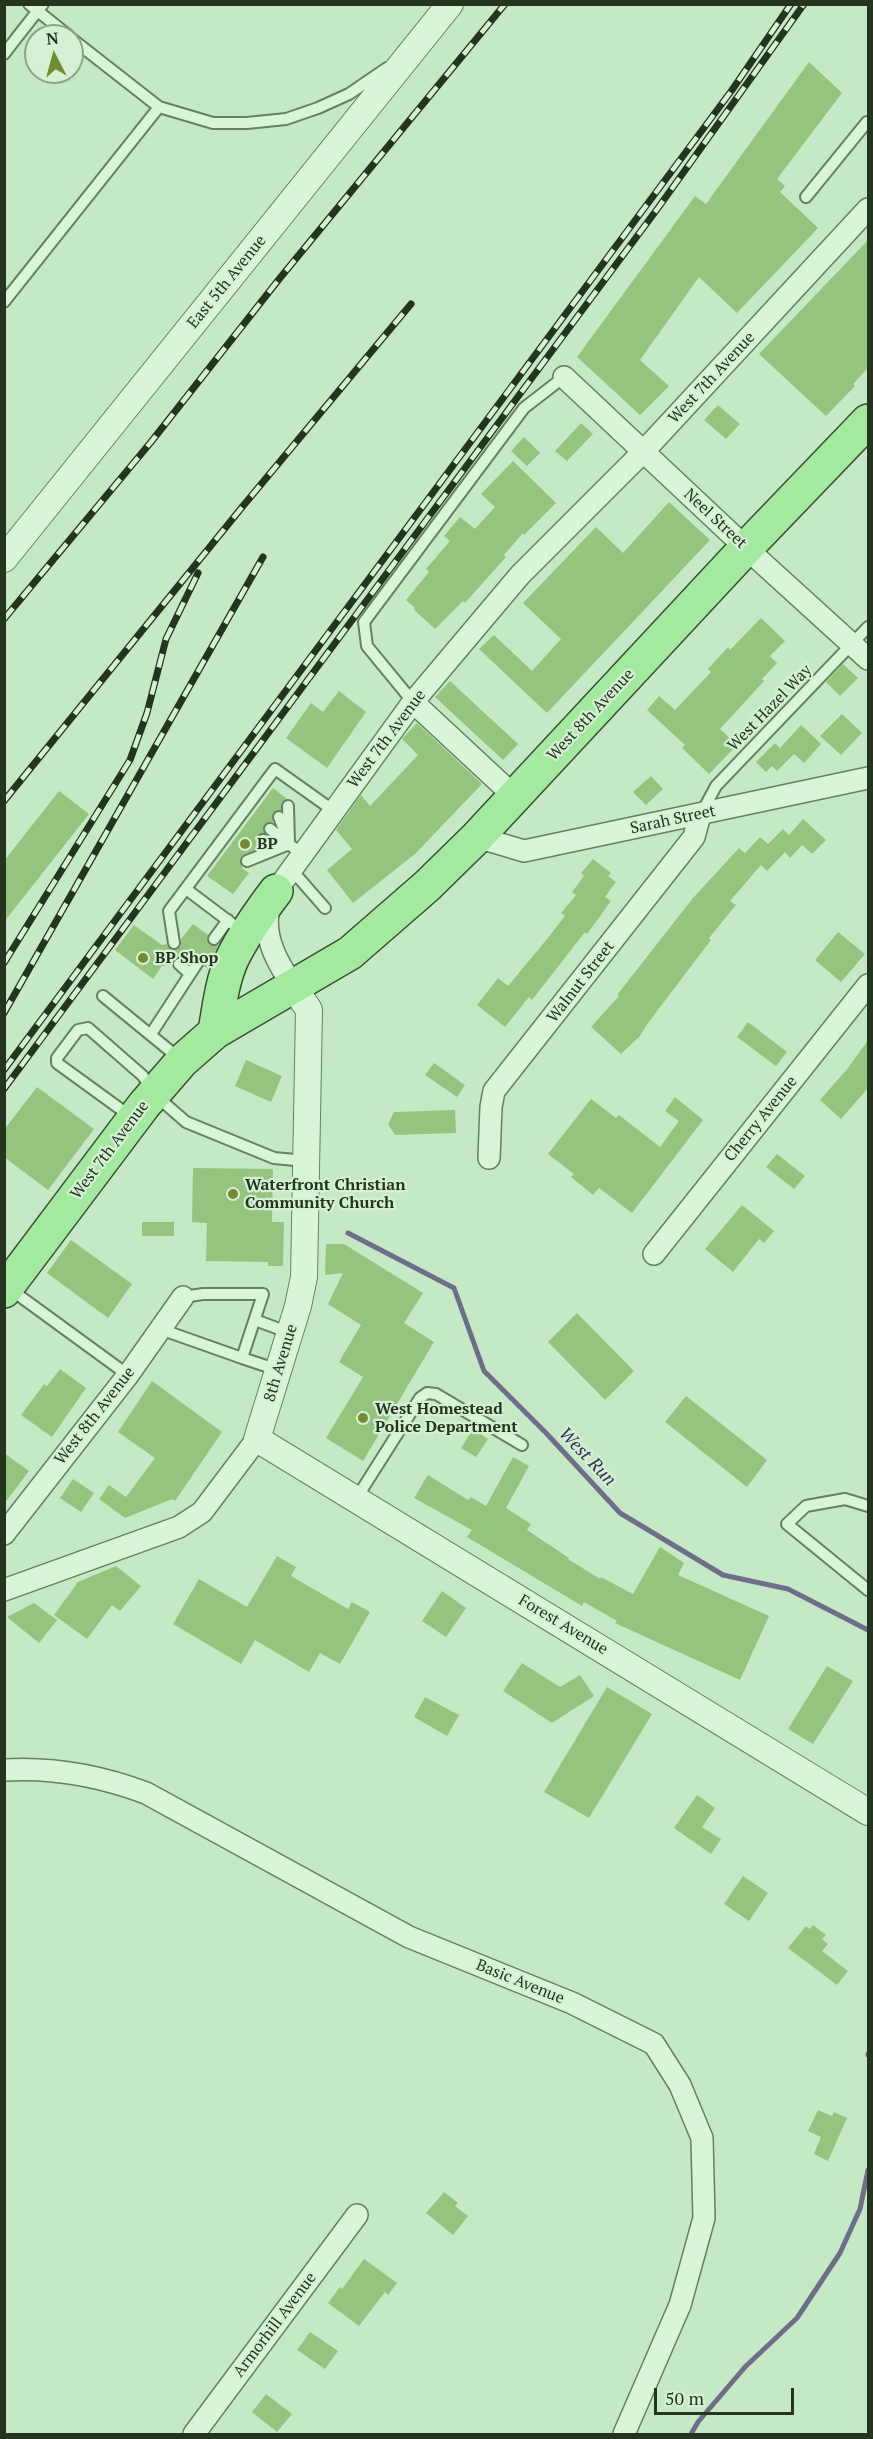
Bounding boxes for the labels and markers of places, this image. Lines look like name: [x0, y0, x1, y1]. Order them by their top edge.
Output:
place label: BP: [257, 834, 278, 854]
marker: BP: [238, 837, 252, 851]
place label: BP Shop: [155, 948, 218, 968]
marker: BP Shop: [136, 951, 150, 965]
place label: Waterfront Christian Community Church: [245, 1175, 406, 1213]
marker: Waterfront Christian Community Church: [226, 1187, 240, 1201]
place label: West Homestead Police Department: [375, 1399, 518, 1437]
marker: West Homestead Police Department: [356, 1411, 370, 1425]

